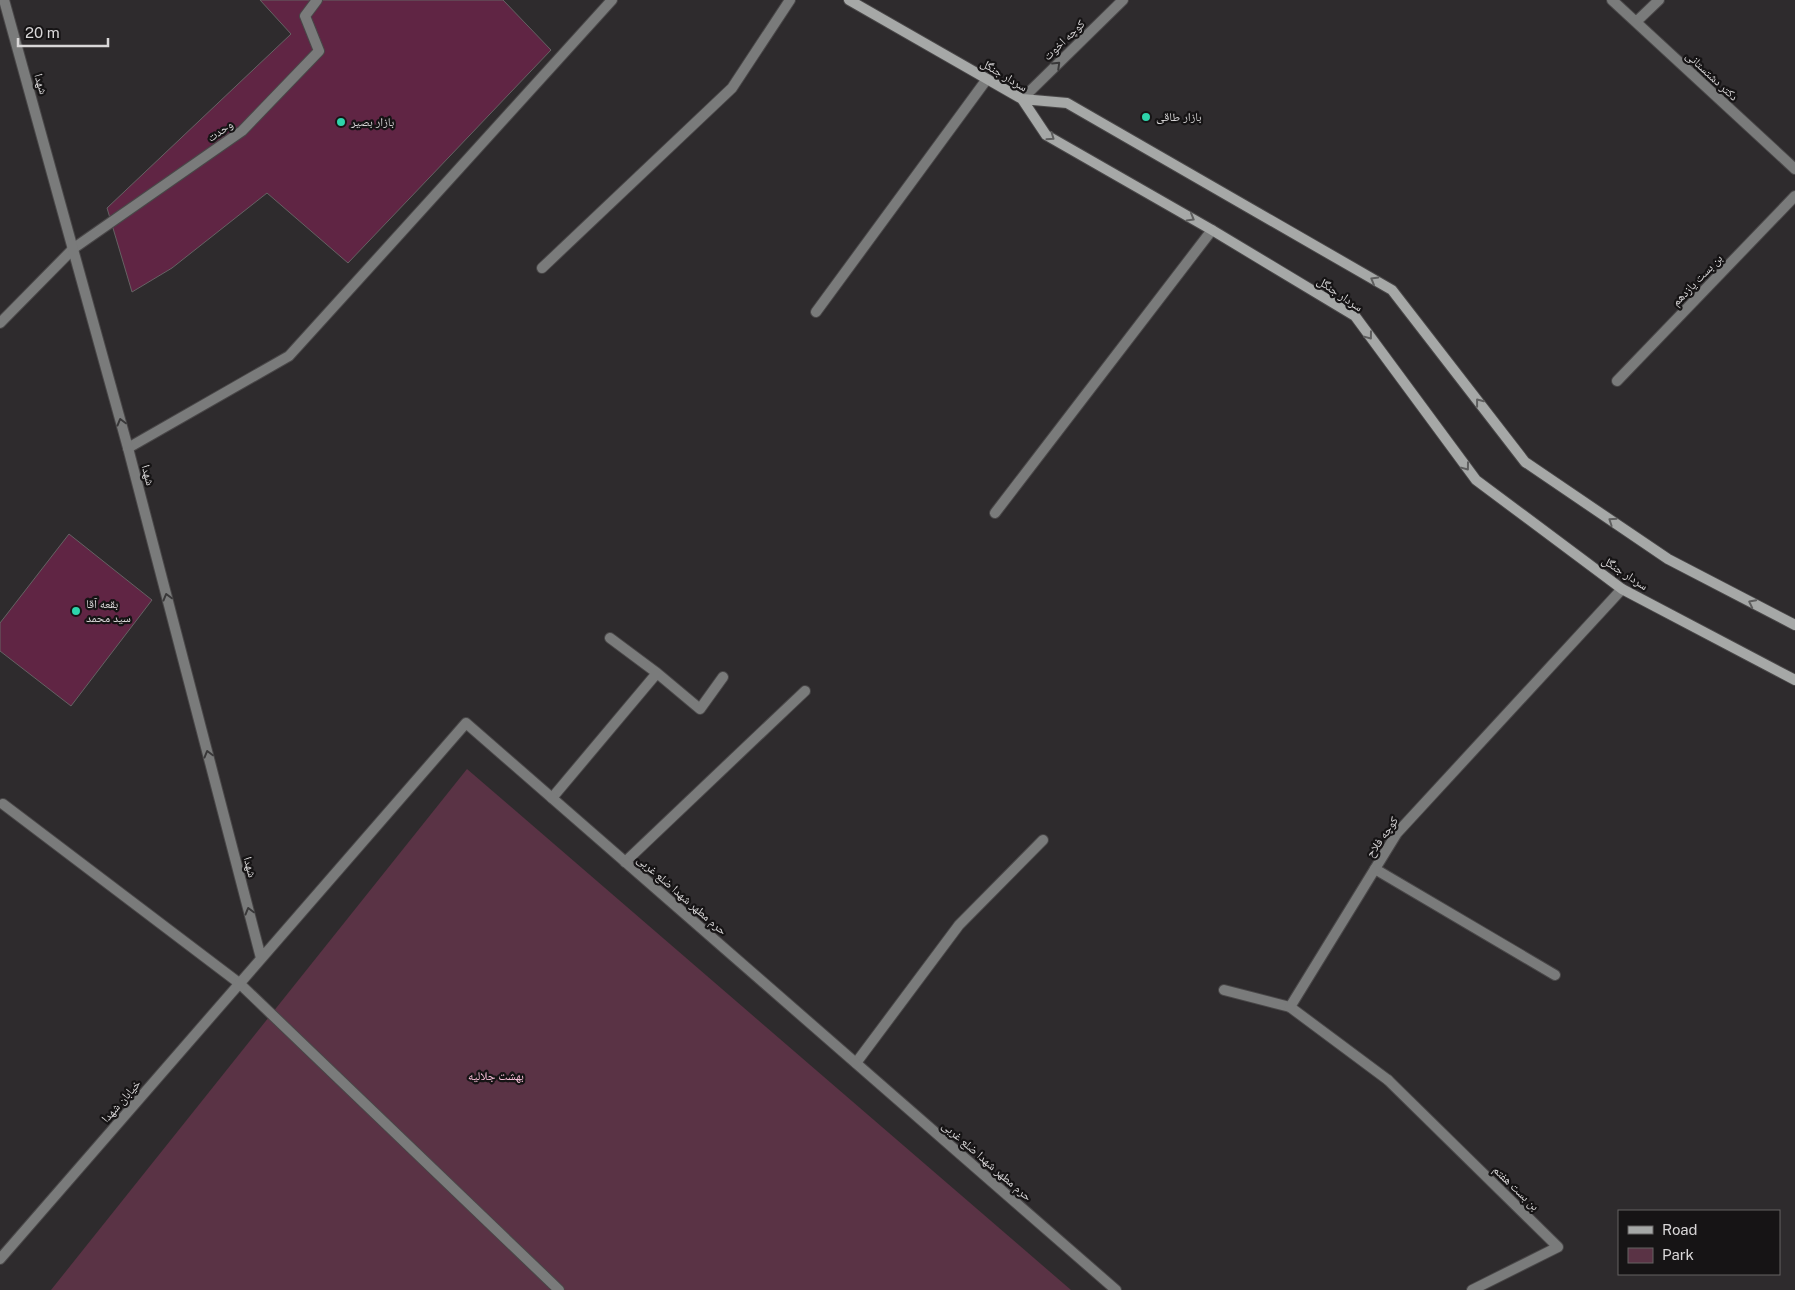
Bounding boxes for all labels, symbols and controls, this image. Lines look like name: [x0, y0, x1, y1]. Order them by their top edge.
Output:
scale bar: [18, 15, 108, 47]
street label: کوچه اخوت: [1040, 17, 1088, 63]
text: 20 m: [25, 24, 60, 41]
street label: دکتر دشتستانی: [1683, 48, 1741, 104]
street label: سردار جنگل: [978, 56, 1030, 94]
one-way arrow: [1051, 61, 1060, 70]
street label: شهدا: [31, 72, 51, 96]
place label: بازار طاقی: [1156, 110, 1202, 124]
marker: بازار طاقی: [1140, 111, 1152, 123]
place label: بازار بصیر: [350, 115, 394, 129]
marker: بازار بصیر: [335, 116, 347, 128]
street label: وحدت: [204, 117, 236, 145]
one-way arrow: [1045, 131, 1055, 140]
one-way arrow: [1186, 212, 1195, 222]
street label: بن بست یازدهم: [1669, 251, 1726, 309]
street label: سردار جنگل: [1315, 274, 1365, 314]
one-way arrow: [1371, 276, 1380, 286]
one-way arrow: [1364, 330, 1372, 339]
one-way arrow: [1476, 398, 1485, 408]
one-way arrow: [117, 419, 127, 427]
one-way arrow: [1460, 461, 1469, 471]
street label: شهدا: [139, 463, 158, 487]
one-way arrow: [1608, 518, 1617, 527]
street label: سردار جنگل: [1599, 553, 1651, 593]
one-way arrow: [162, 592, 173, 601]
place label: بقعه آقا سید محمد: [86, 597, 131, 625]
one-way arrow: [1748, 599, 1757, 609]
marker: بقعه آقا سید محمد: [70, 605, 82, 617]
one-way arrow: [203, 749, 214, 758]
street label: کوچه فلاح: [1363, 814, 1401, 860]
street label: حرم مطهر شهدا ضلع غربی: [634, 852, 730, 939]
street label: شهدا: [241, 855, 260, 879]
one-way arrow: [244, 907, 255, 916]
park label: بهشت جلالیه: [468, 1069, 524, 1083]
street label: خیابان شهدا: [99, 1076, 144, 1126]
street label: حرم مطهر شهدا ضلع غربی: [939, 1118, 1035, 1205]
street label: بن بست هفتم: [1489, 1163, 1542, 1214]
legend: [1618, 1210, 1780, 1275]
text: Road: [1662, 1221, 1698, 1238]
text: Park: [1662, 1246, 1694, 1263]

